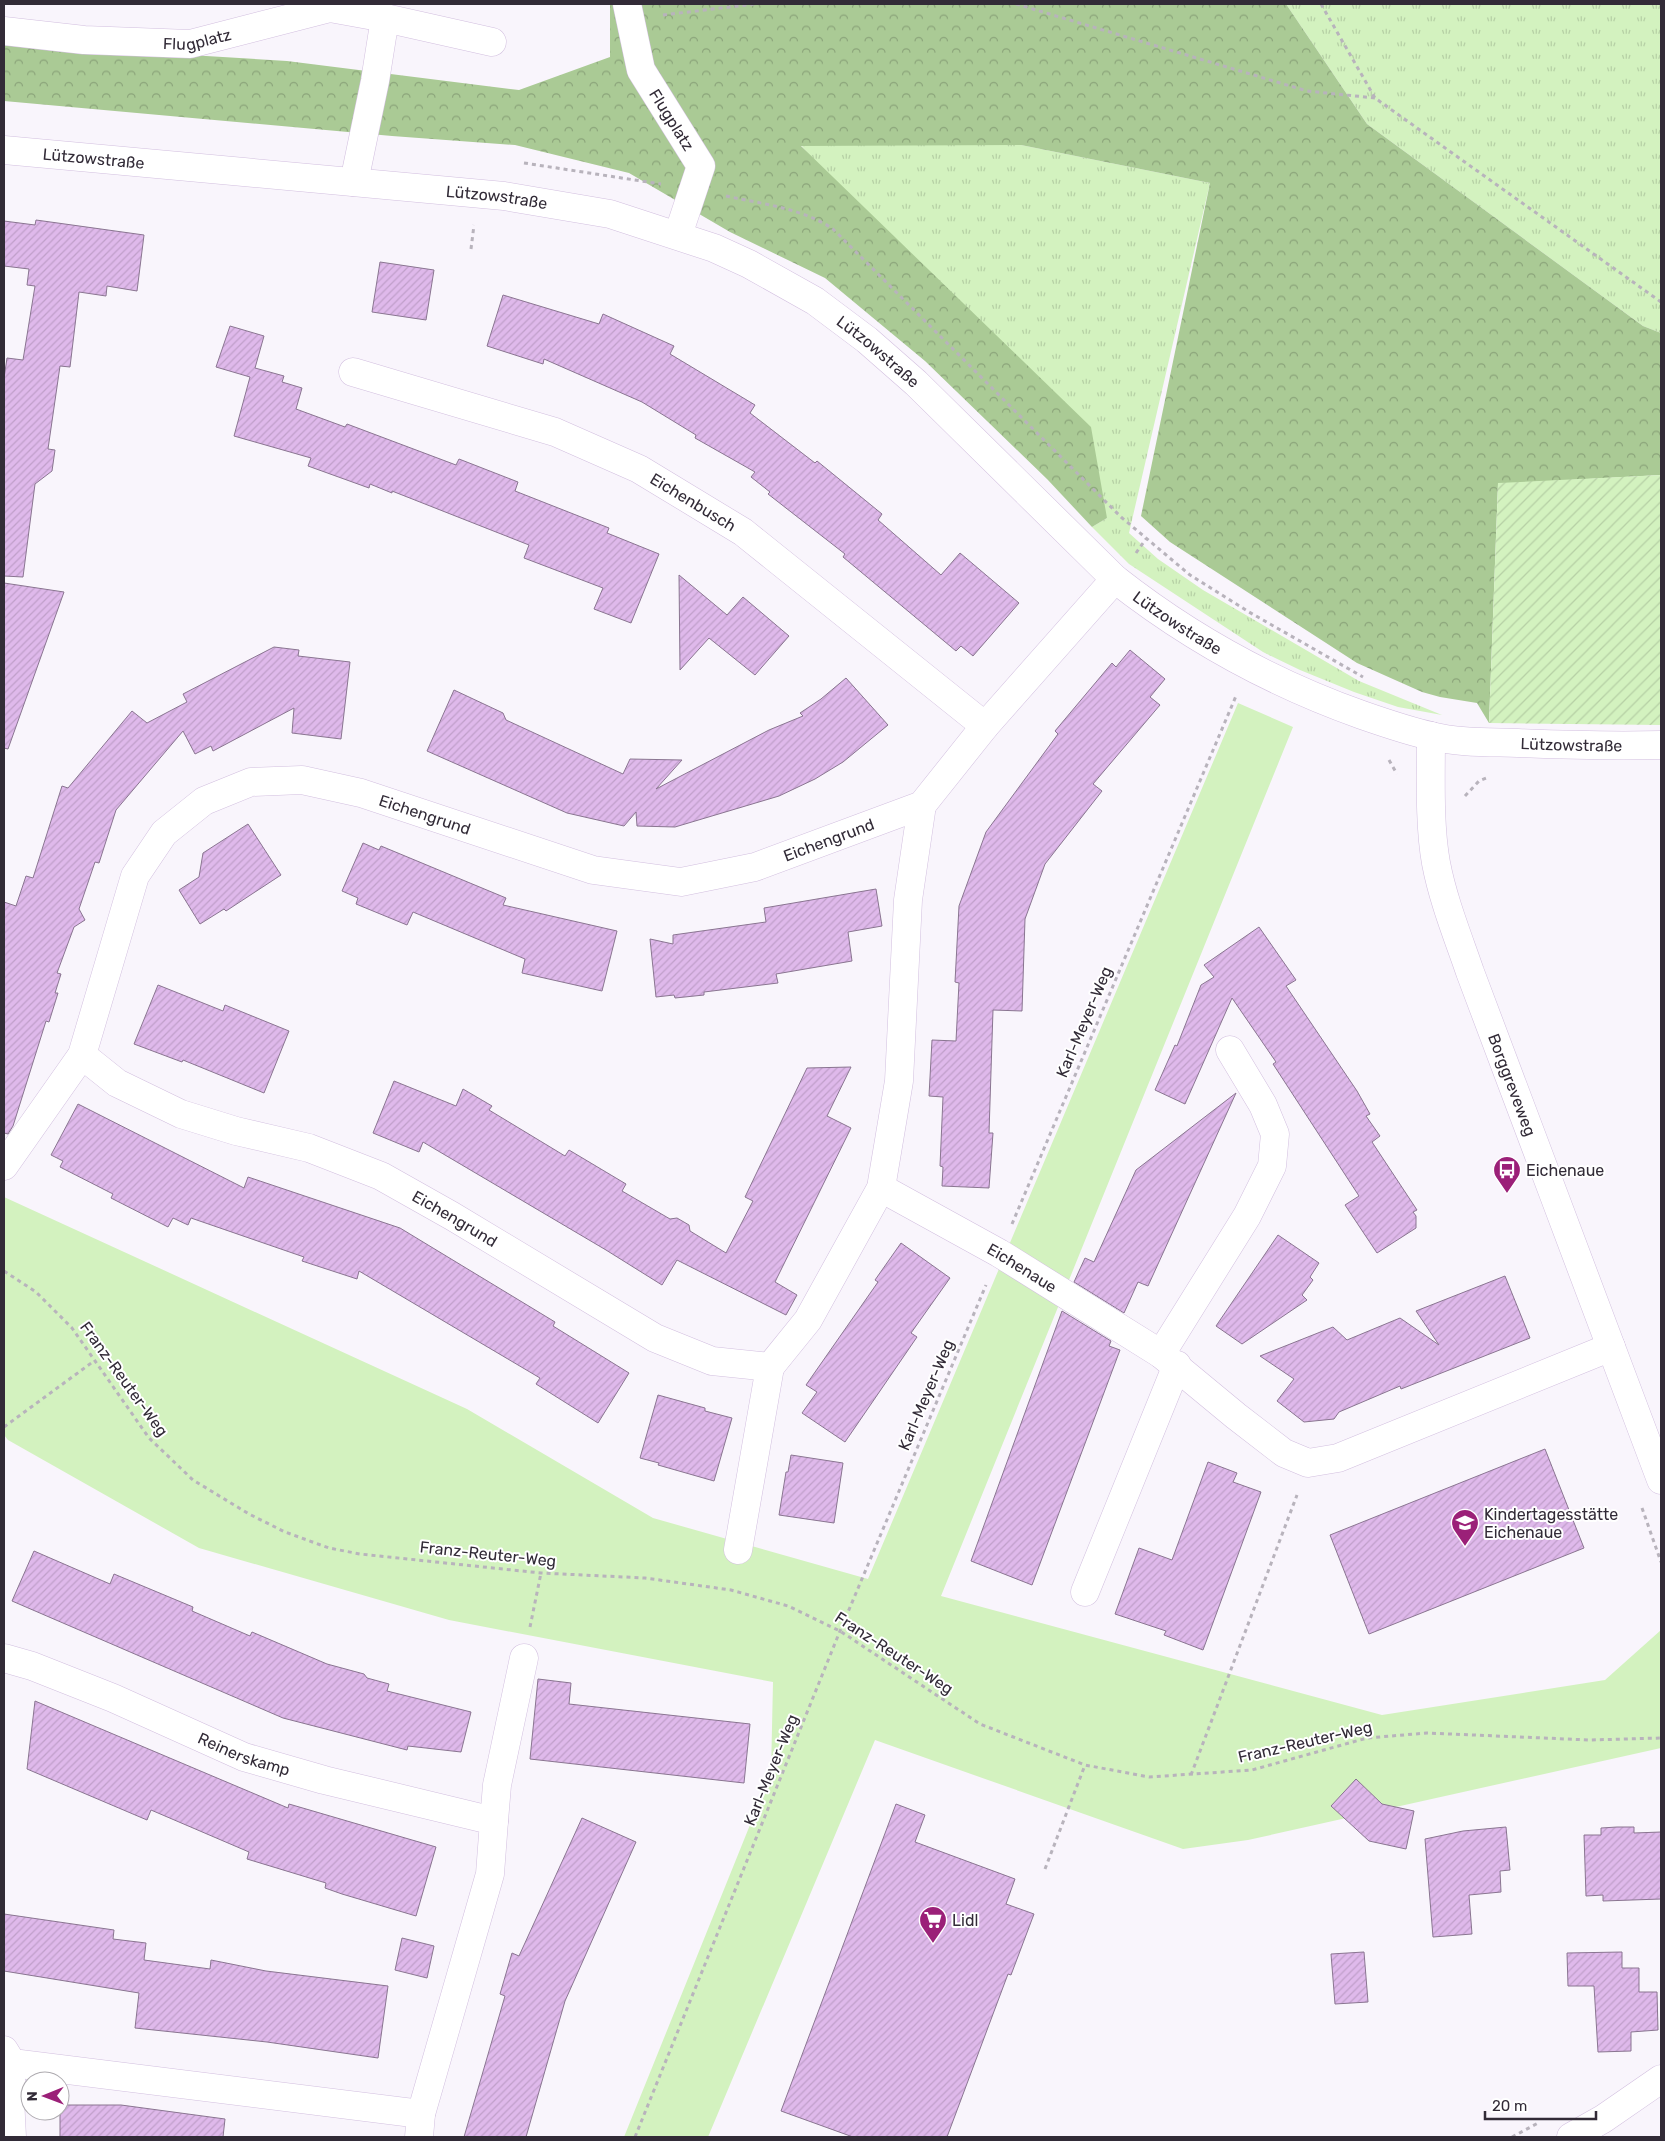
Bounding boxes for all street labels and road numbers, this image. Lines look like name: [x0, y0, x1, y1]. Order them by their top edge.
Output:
street label: Flugplatz: [163, 24, 233, 54]
street label: Flugplatz: [646, 85, 698, 154]
street label: Lützowstraße: [42, 144, 145, 172]
street label: Lützowstraße: [445, 181, 549, 213]
street label: Lützowstraße: [833, 311, 923, 391]
street label: Eichenbusch: [647, 469, 740, 535]
street label: Lützowstraße: [1130, 587, 1225, 658]
street label: Lützowstraße: [1520, 734, 1622, 755]
street label: Eichengrund: [377, 790, 473, 838]
street label: Eichengrund: [781, 814, 877, 865]
street label: Karl-Meyer-Weg: [1052, 964, 1116, 1080]
street label: Borggreveweg: [1484, 1031, 1540, 1139]
street label: Eichengrund: [409, 1186, 501, 1251]
street label: Eichenaue: [984, 1239, 1060, 1296]
street label: Franz-Reuter-Weg: [76, 1318, 172, 1440]
street label: Karl-Meyer-Weg: [894, 1337, 958, 1453]
street label: Franz-Reuter-Weg: [419, 1537, 557, 1571]
street label: Franz-Reuter-Weg: [831, 1608, 957, 1698]
street label: Karl-Meyer-Weg: [740, 1711, 802, 1829]
street label: Franz-Reuter-Weg: [1236, 1717, 1374, 1767]
street label: Reinerskamp: [195, 1728, 292, 1779]

